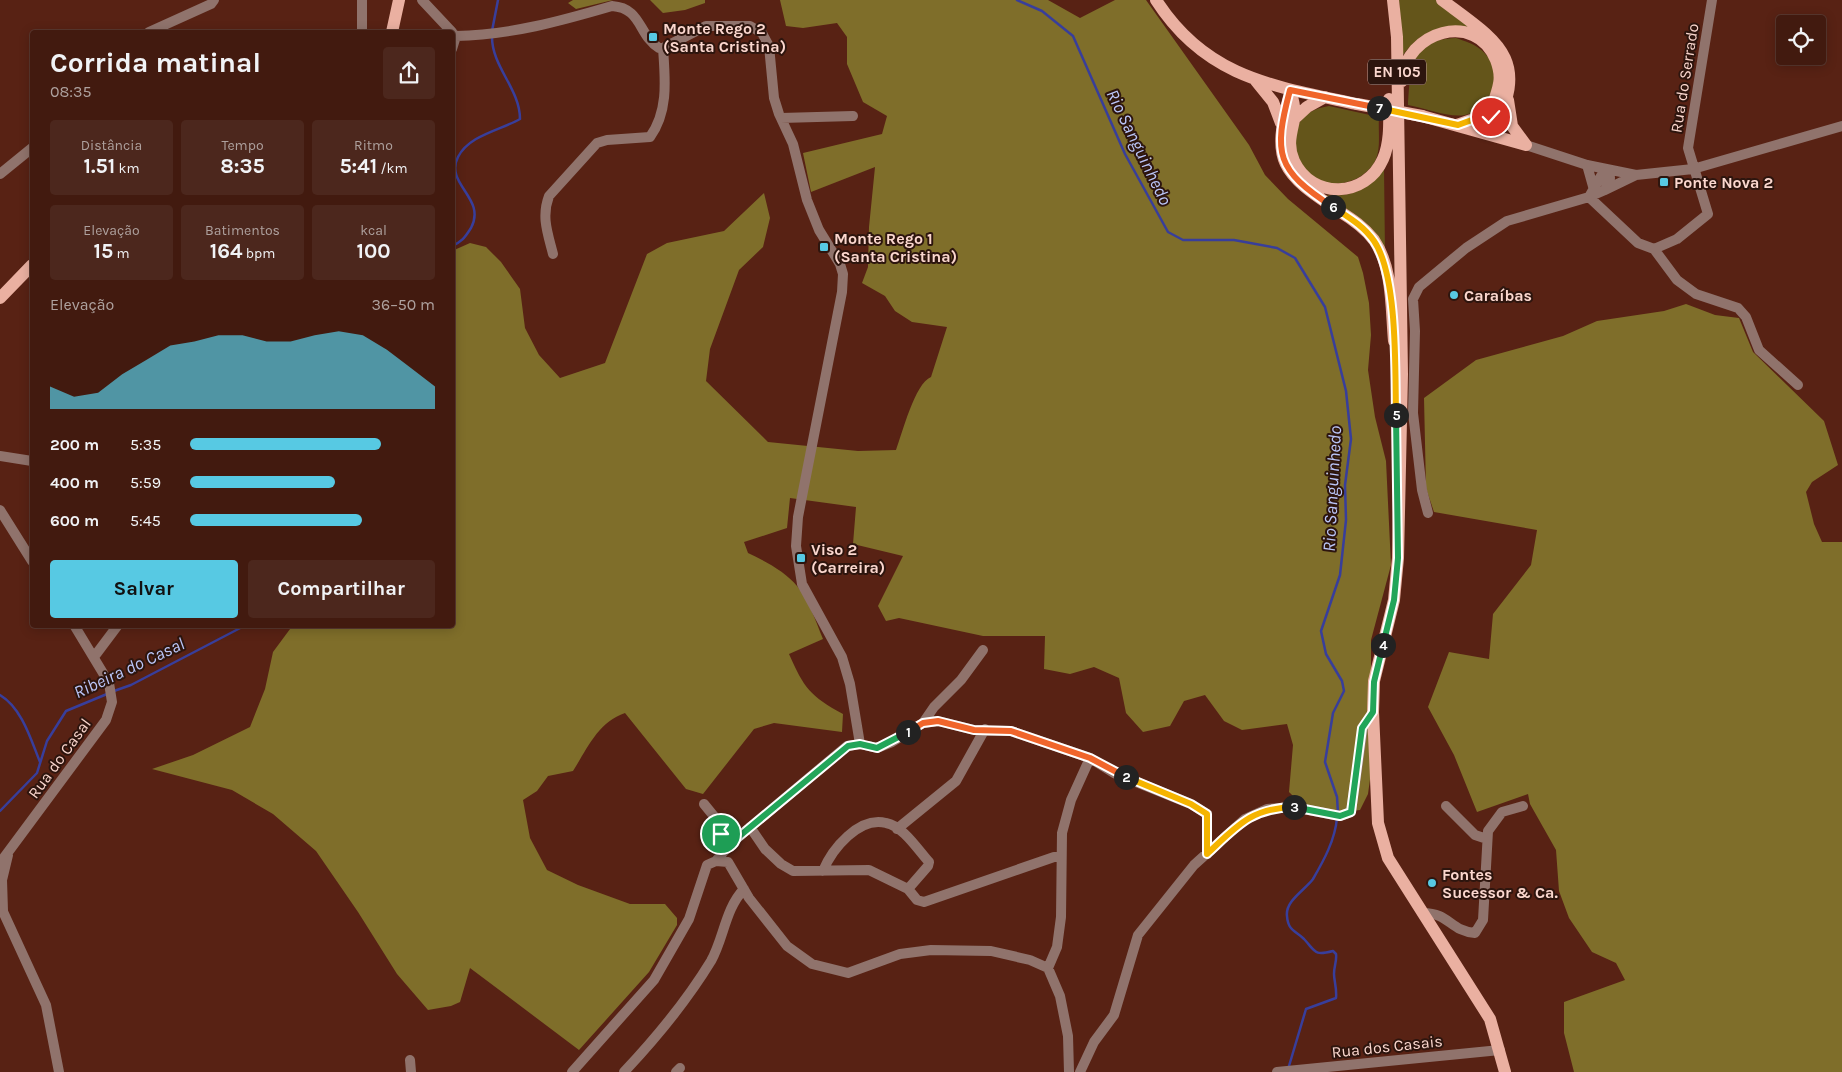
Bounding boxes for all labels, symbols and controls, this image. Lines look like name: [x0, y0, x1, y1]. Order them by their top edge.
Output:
map controls: [1776, 15, 1826, 65]
button: locate: [1776, 15, 1826, 65]
place label: Monte Rego 2 (Santa Cristina): [663, 19, 786, 56]
street label: Rua do Serrado: [1666, 22, 1703, 134]
marker: Monte Rego 2 (Santa Cristina): [647, 31, 659, 43]
text: Corrida matinal: [50, 46, 261, 79]
button: share: [383, 47, 435, 99]
road number: EN 105: [1368, 60, 1426, 84]
text: 08:35: [50, 82, 92, 101]
water label: Rio Sanguinhedo: [1101, 85, 1177, 209]
pin: 7: [1366, 96, 1392, 120]
pin: [1470, 96, 1512, 138]
text: 7: [1376, 100, 1383, 117]
icon: check: [1477, 103, 1505, 131]
text: Distância: [81, 137, 142, 154]
text: Tempo: [221, 137, 264, 154]
text: Ritmo: [354, 137, 393, 154]
text: 1.51: [83, 154, 115, 178]
text: 8:35: [220, 154, 265, 178]
text: 5:41: [339, 154, 377, 178]
text: km: [115, 160, 140, 177]
text: /km: [377, 160, 408, 177]
place label: Ponte Nova 2: [1674, 173, 1773, 192]
marker: Ponte Nova 2: [1658, 176, 1670, 188]
pin: 6: [1320, 194, 1346, 220]
text: 6: [1329, 199, 1338, 216]
text: Elevação: [83, 222, 140, 239]
text: Batimentos: [205, 222, 280, 239]
text: kcal: [360, 222, 387, 239]
place label: Monte Rego 1 (Santa Cristina): [834, 229, 957, 266]
text: 15: [93, 239, 113, 263]
text: 164: [210, 239, 242, 263]
text: 100: [356, 239, 391, 263]
marker: Monte Rego 1 (Santa Cristina): [818, 241, 830, 253]
text: m: [113, 245, 130, 262]
text: bpm: [242, 245, 275, 262]
place label: Caraíbas: [1464, 286, 1532, 305]
marker: Caraíbas: [1448, 289, 1460, 301]
text: Elevação: [50, 295, 114, 314]
text: 36–50 m: [372, 295, 435, 314]
pin: 5: [1384, 402, 1408, 428]
text: 5: [1392, 407, 1401, 424]
water label: Rio Sanguinhedo: [1318, 425, 1346, 553]
text: 200 m: [50, 435, 99, 454]
text: 5:35: [130, 435, 161, 454]
text: 400 m: [50, 473, 99, 492]
text: 5:59: [130, 473, 161, 492]
text: 600 m: [50, 511, 99, 530]
text: 5:45: [130, 511, 161, 530]
place label: Viso 2 (Carreira): [811, 540, 885, 577]
marker: Viso 2 (Carreira): [795, 552, 807, 564]
button: Salvar: [50, 560, 238, 618]
button: Compartilhar: [248, 560, 435, 618]
water label: Ribeira do Casal: [70, 632, 188, 703]
pin: 4: [1370, 632, 1396, 658]
text: 4: [1379, 637, 1388, 654]
street label: Rua do Casal: [24, 715, 95, 802]
pin: 1: [896, 720, 920, 744]
text: 1: [906, 724, 911, 741]
pin: 2: [1114, 764, 1138, 790]
text: 2: [1122, 769, 1131, 786]
pin: 3: [1282, 794, 1306, 820]
text: 3: [1290, 799, 1299, 816]
pin: [700, 813, 742, 855]
icon: arrive: [707, 820, 735, 848]
place label: Fontes Sucessor & Ca.: [1442, 865, 1558, 902]
marker: Fontes Sucessor & Ca.: [1426, 877, 1438, 889]
street label: Rua dos Casais: [1331, 1031, 1444, 1062]

